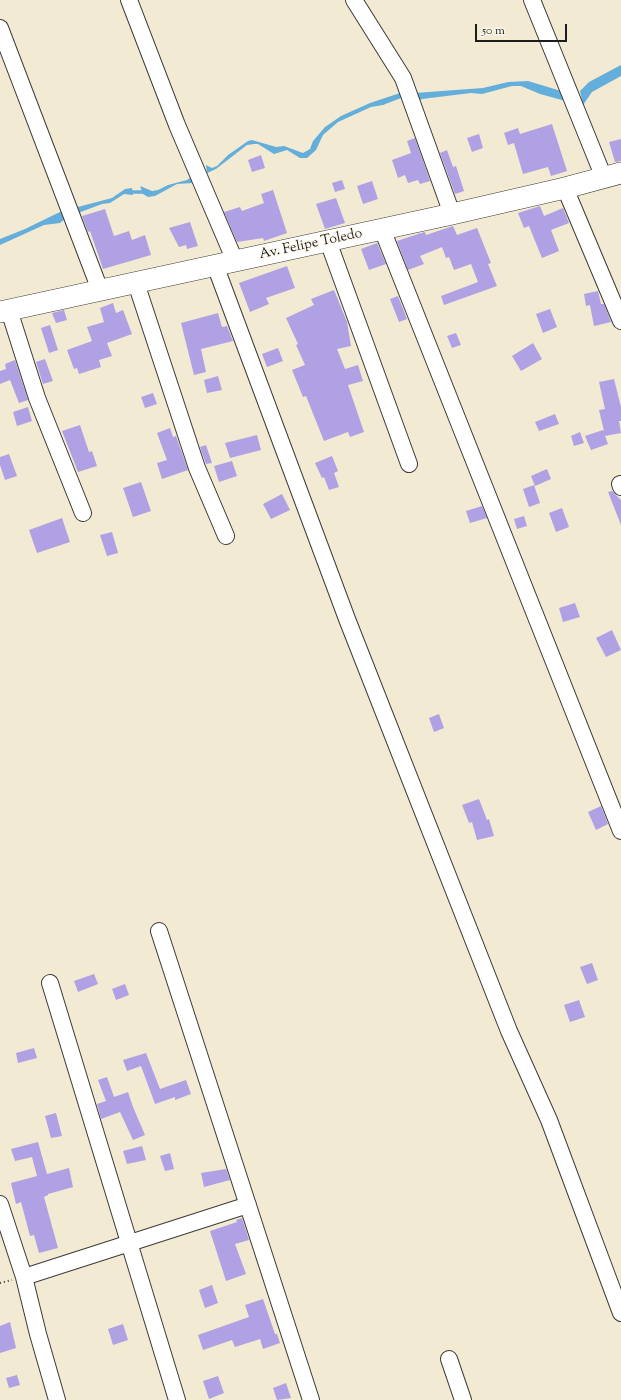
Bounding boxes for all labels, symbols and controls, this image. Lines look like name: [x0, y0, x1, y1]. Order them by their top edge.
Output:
scale bar: [477, 16, 569, 42]
text: 50 m: [482, 22, 505, 40]
street label: Av. Felipe Toledo: [258, 226, 364, 264]

